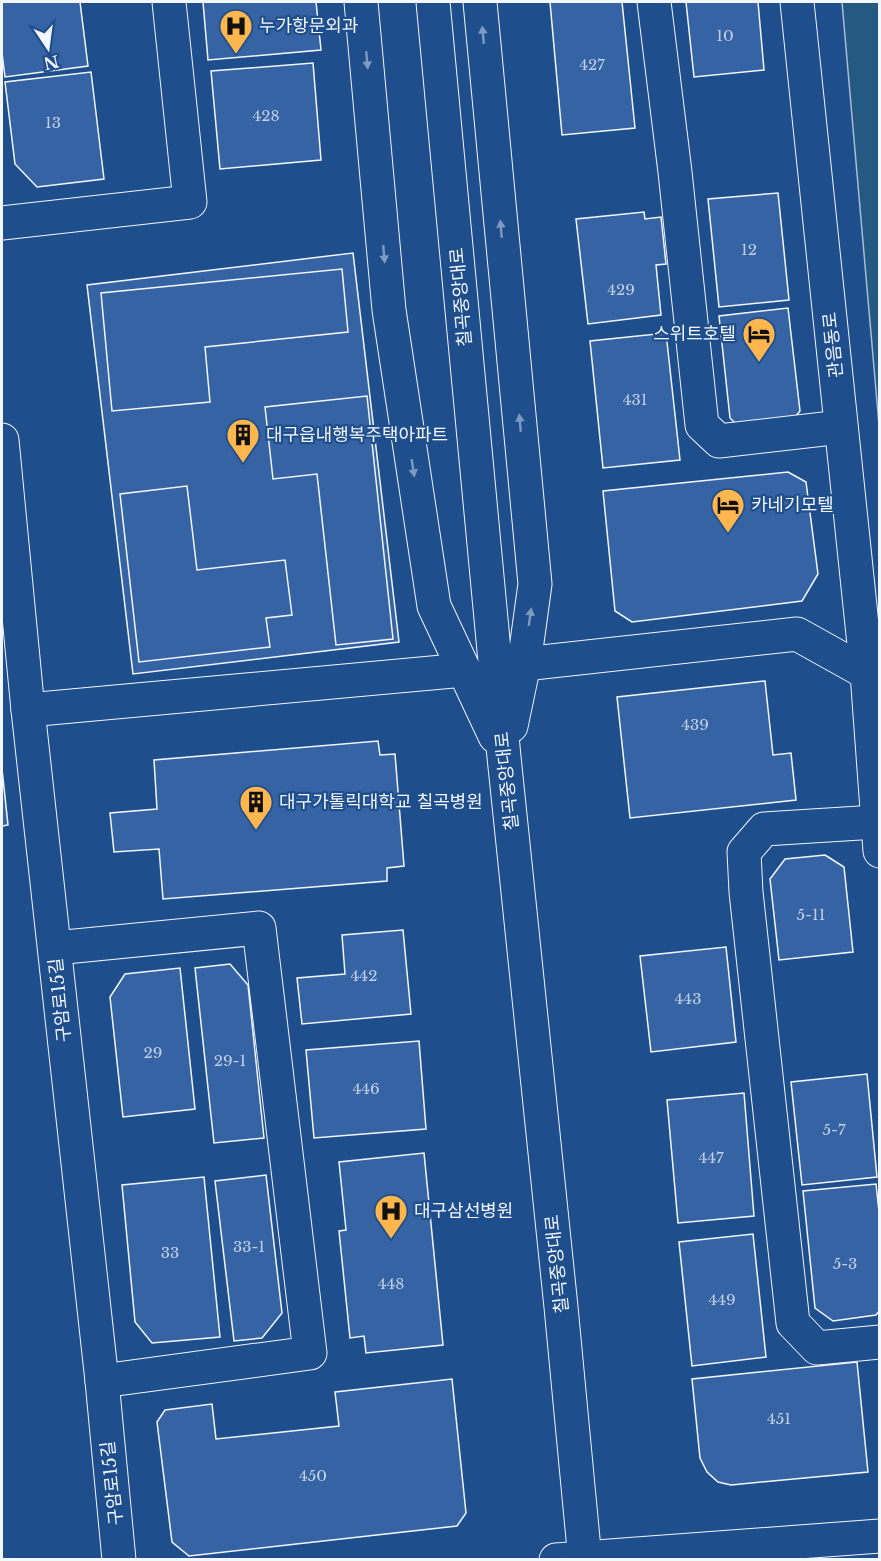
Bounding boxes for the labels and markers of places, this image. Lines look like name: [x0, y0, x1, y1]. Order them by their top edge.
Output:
hospital icon: 누가항문외과: [218, 8, 254, 55]
place label: 누가항문외과: [259, 15, 359, 37]
hotel icon: 스위트호텔: [741, 316, 777, 363]
place label: 스위트호텔: [653, 323, 736, 345]
building icon: 대구읍내행복주택아파트: [225, 417, 261, 464]
place label: 대구읍내행복주택아파트: [266, 424, 448, 446]
hotel icon: 카네기모텔: [710, 487, 746, 534]
place label: 카네기모텔: [751, 494, 834, 516]
building icon: 대구가톨릭대학교 칠곡병원: [238, 784, 274, 831]
place label: 대구가톨릭대학교 칠곡병원: [279, 791, 483, 813]
hospital icon: 대구삼선병원: [373, 1193, 409, 1240]
place label: 대구삼선병원: [414, 1200, 513, 1222]

